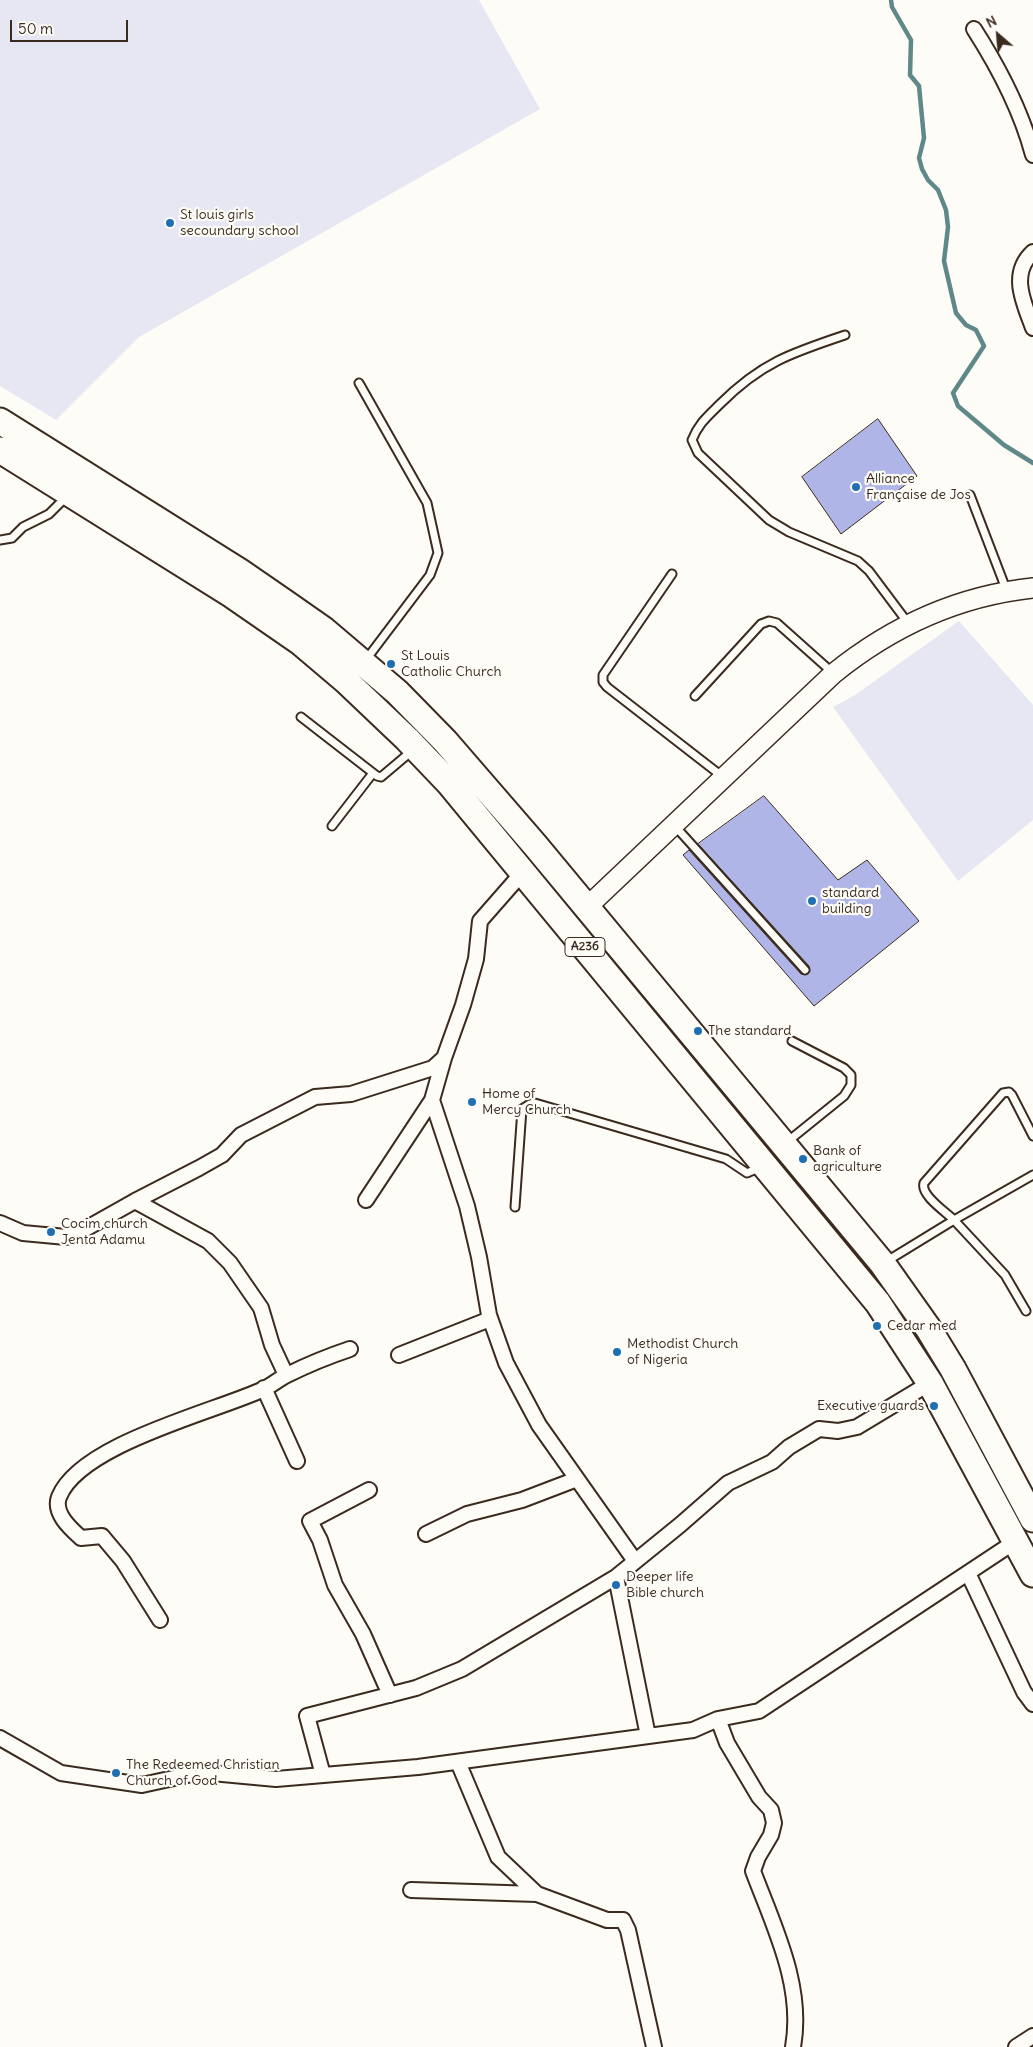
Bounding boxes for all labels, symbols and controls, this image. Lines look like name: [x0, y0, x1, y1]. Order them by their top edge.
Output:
scale bar: [12, 10, 130, 42]
north arrow: [973, 10, 1023, 60]
text: N: [983, 11, 1000, 32]
text: 50 m: [18, 19, 53, 38]
place label: St louis girls secoundary school: [180, 207, 299, 240]
marker: St louis girls secoundary school: [164, 217, 176, 229]
place label: Alliance Française de Jos: [866, 471, 971, 504]
marker: Alliance Française de Jos: [850, 481, 862, 493]
place label: St Louis Catholic Church: [401, 648, 502, 680]
marker: St Louis Catholic Church: [385, 658, 397, 670]
place label: standard building: [822, 885, 879, 918]
marker: standard building: [806, 895, 818, 907]
road number: A236: [565, 938, 605, 956]
place label: The standard: [708, 1023, 791, 1039]
marker: The standard: [692, 1025, 704, 1037]
place label: Home of Mercy Church: [482, 1086, 571, 1118]
marker: Home of Mercy Church: [466, 1096, 478, 1108]
place label: Bank of agriculture: [813, 1143, 882, 1176]
marker: Bank of agriculture: [797, 1153, 809, 1165]
place label: Cocim church Jenta Adamu: [61, 1216, 148, 1248]
marker: Cocim church Jenta Adamu: [45, 1226, 57, 1238]
place label: Cedar med: [887, 1318, 957, 1334]
marker: Cedar med: [871, 1320, 883, 1332]
place label: Methodist Church of Nigeria: [627, 1336, 738, 1368]
marker: Methodist Church of Nigeria: [611, 1346, 623, 1358]
place label: Executive guards: [817, 1398, 924, 1414]
marker: Executive guards: [928, 1400, 940, 1412]
place label: Deeper life Bible church: [626, 1569, 704, 1601]
marker: Deeper life Bible church: [610, 1579, 622, 1591]
place label: The Redeemed Christian Church of God: [126, 1757, 280, 1790]
marker: The Redeemed Christian Church of God: [110, 1767, 122, 1779]

